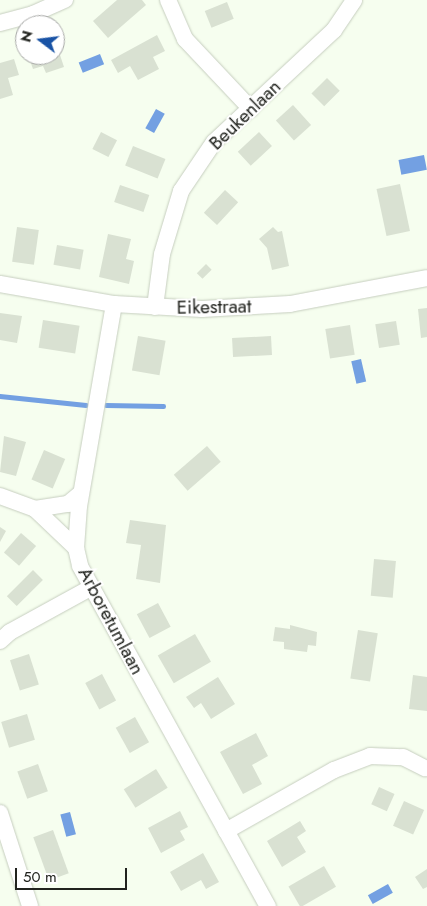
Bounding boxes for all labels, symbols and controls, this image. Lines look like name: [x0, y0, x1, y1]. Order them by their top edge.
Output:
north arrow: [15, 15, 65, 65]
text: N: [15, 28, 38, 44]
street label: Beukenlaan: [204, 75, 286, 155]
street label: Eikestraat: [176, 295, 252, 319]
street label: Arboretumlaan: [73, 563, 149, 679]
scale bar: [18, 858, 130, 890]
text: 50 m: [23, 866, 57, 888]

